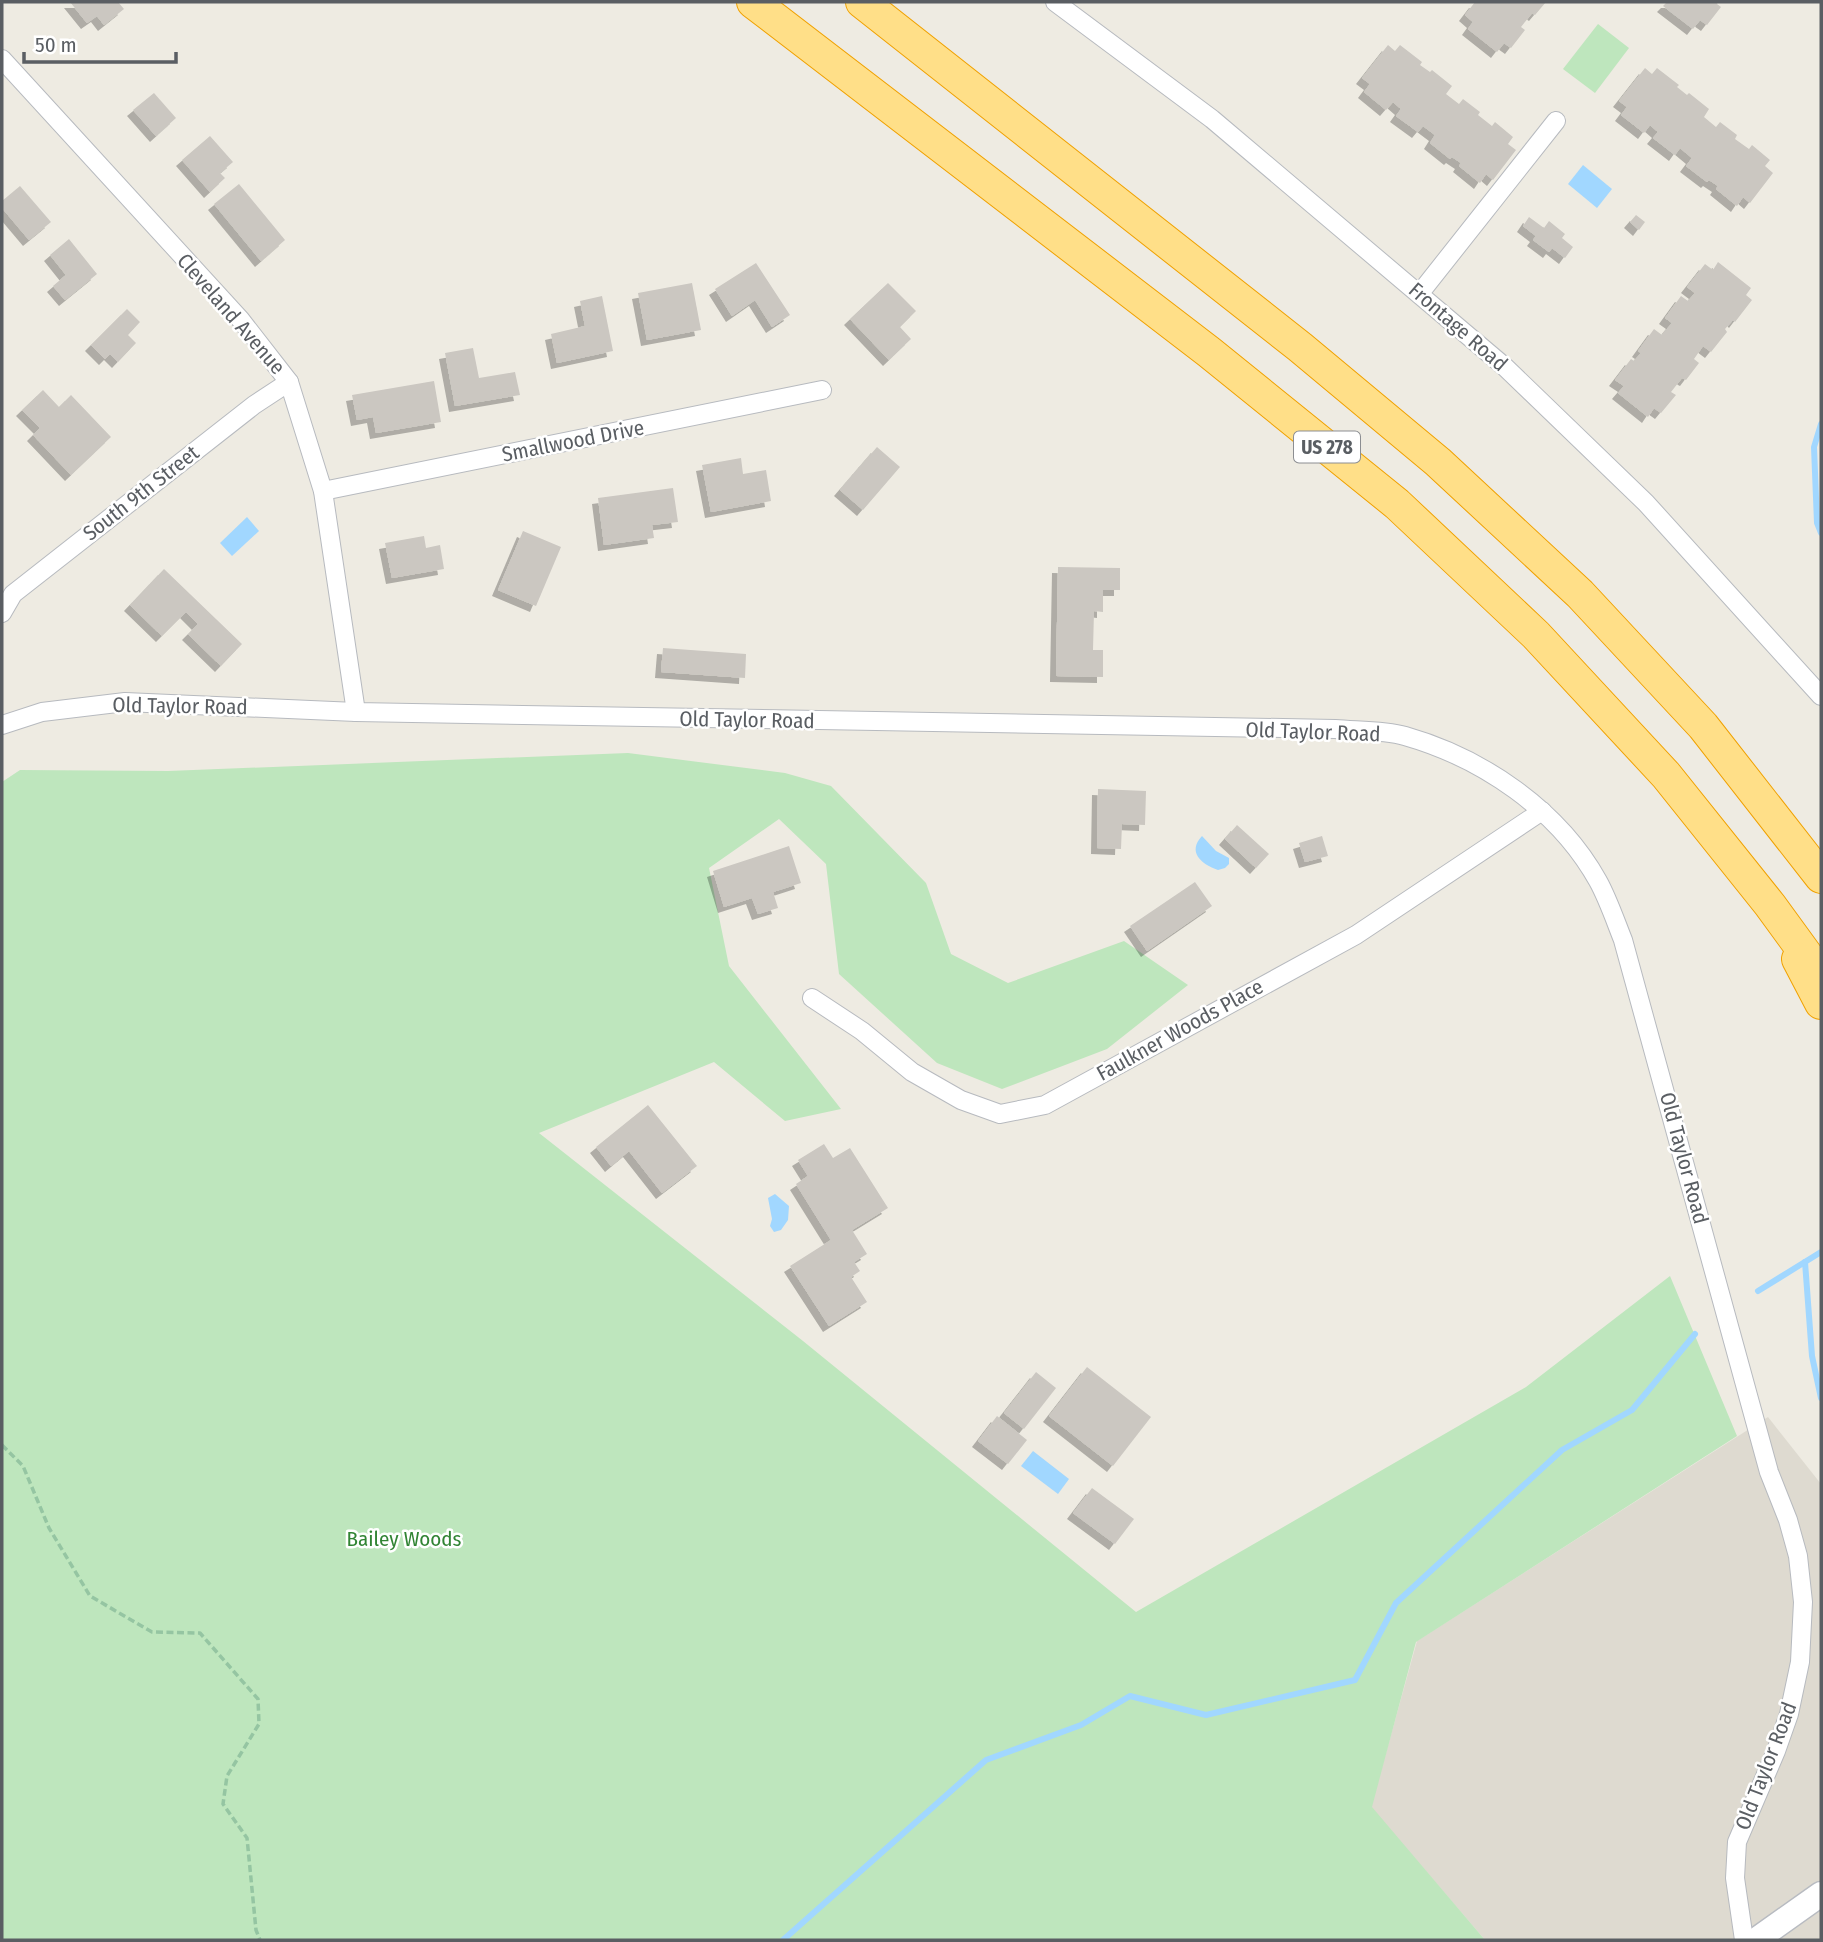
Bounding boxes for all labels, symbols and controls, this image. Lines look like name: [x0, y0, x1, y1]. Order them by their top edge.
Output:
scale bar: [24, 21, 177, 65]
text: 50 m: [35, 32, 77, 58]
street label: Cleveland Avenue: [171, 248, 291, 380]
street label: Frontage Road: [1403, 277, 1513, 377]
street label: Smallwood Drive: [500, 414, 646, 468]
road number: US 278: [1294, 432, 1360, 462]
street label: South 9th Street: [78, 440, 204, 546]
street label: Old Taylor Road: [112, 692, 248, 720]
street label: Old Taylor Road: [679, 706, 815, 734]
street label: Old Taylor Road: [1245, 717, 1381, 747]
street label: Faulkner Woods Place: [1092, 973, 1268, 1087]
street label: Old Taylor Road: [1654, 1089, 1714, 1227]
park label: Bailey Woods: [347, 1526, 461, 1552]
street label: Old Taylor Road: [1730, 1698, 1802, 1834]

